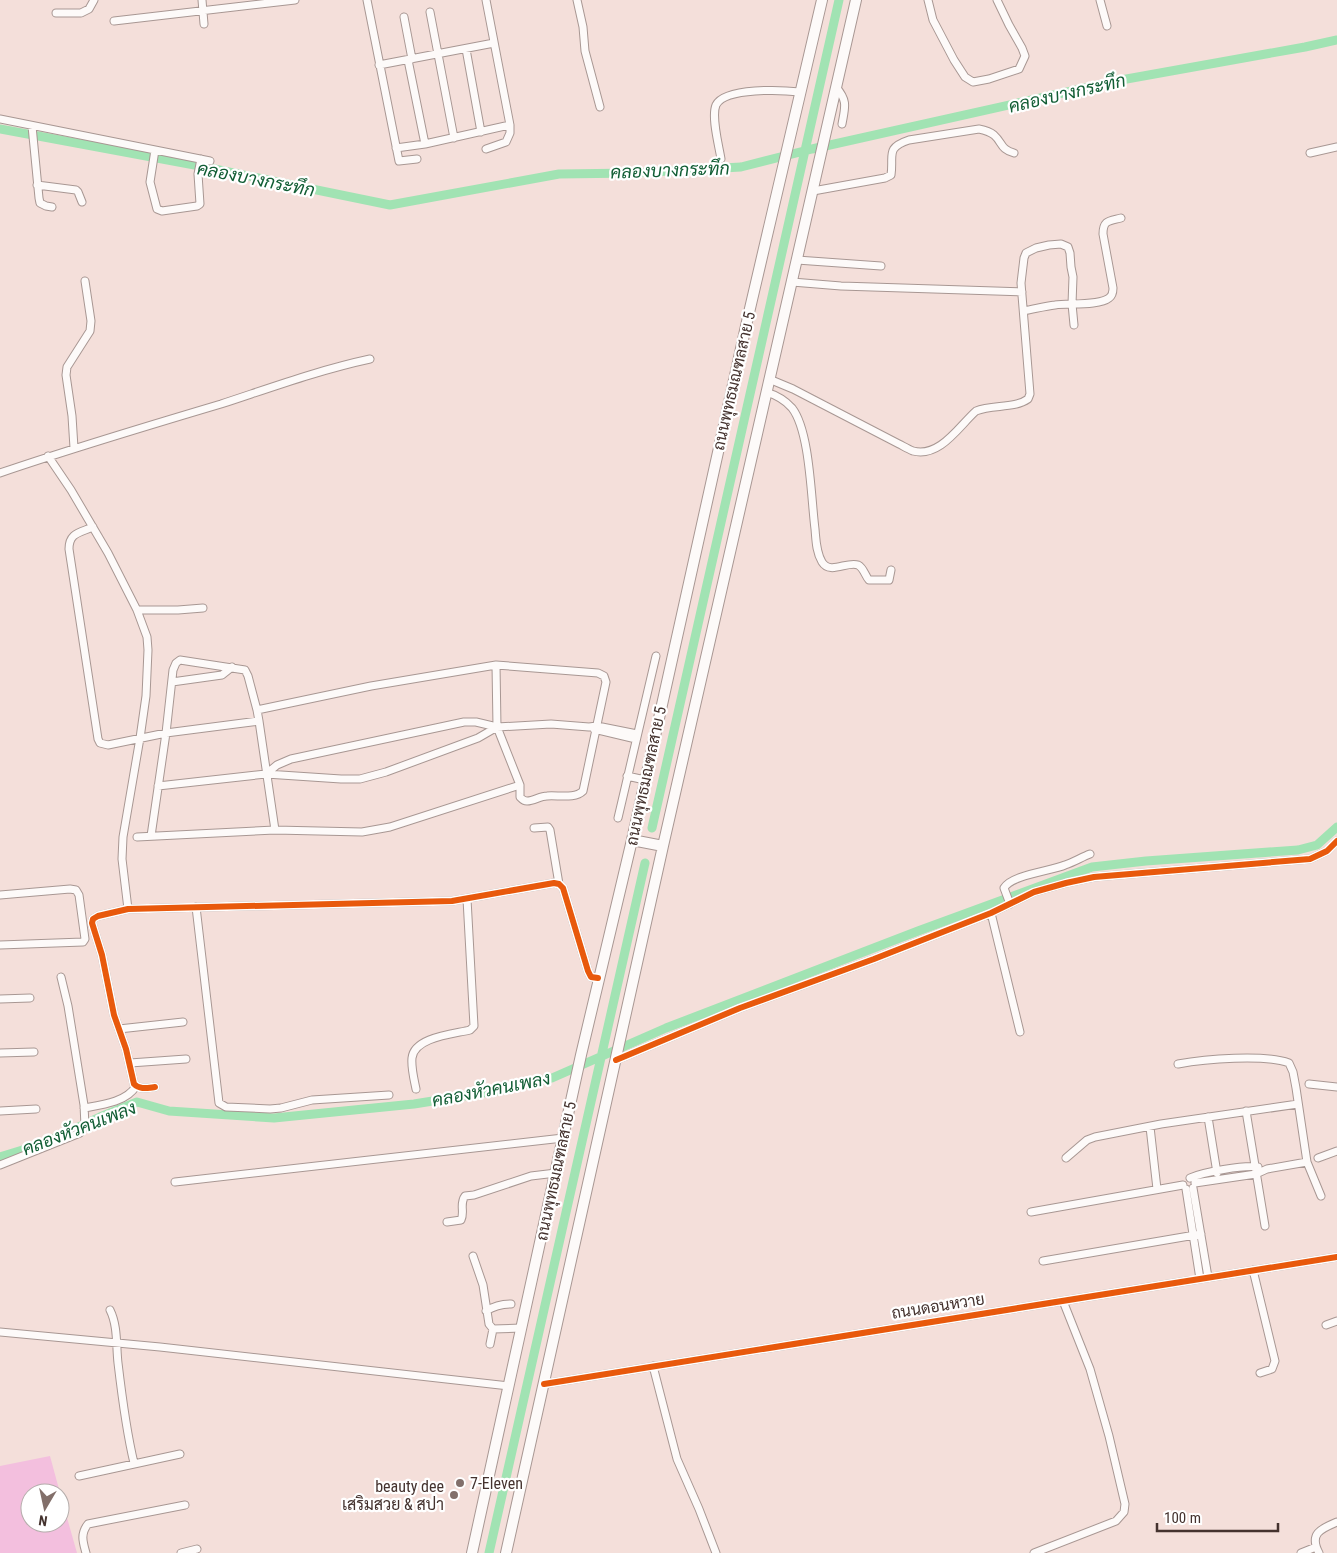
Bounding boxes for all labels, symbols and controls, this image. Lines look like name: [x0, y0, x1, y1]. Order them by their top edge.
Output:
water label: คลองบางกระทึก: [1006, 68, 1128, 117]
water label: คลองบางกระทึก: [195, 156, 317, 201]
water label: คลองบางกระทึก: [610, 156, 730, 183]
street label: ถนนพุทธมณฑลสาย 5: [709, 310, 761, 453]
street label: ถนนพุทธมณฑลสาย 5: [622, 705, 672, 848]
water label: คลองหัวคนเพลง: [430, 1067, 552, 1111]
water label: คลองหัวคนเพลง: [19, 1097, 139, 1159]
street label: ถนนพุทธมณฑลสาย 5: [532, 1100, 582, 1243]
street label: ถนนดอนหวาย: [890, 1289, 986, 1323]
place label: 7-Eleven: [470, 1474, 523, 1493]
place label: beauty dee เสริมสวย & สปา: [342, 1477, 444, 1514]
marker: 7-Eleven: [454, 1477, 466, 1489]
north arrow: [20, 1483, 70, 1533]
marker: beauty dee เสริมสวย & สปา: [448, 1489, 460, 1501]
scale bar: [1157, 1500, 1278, 1532]
text: 100 m: [1164, 1509, 1201, 1527]
text: N: [37, 1512, 48, 1529]

